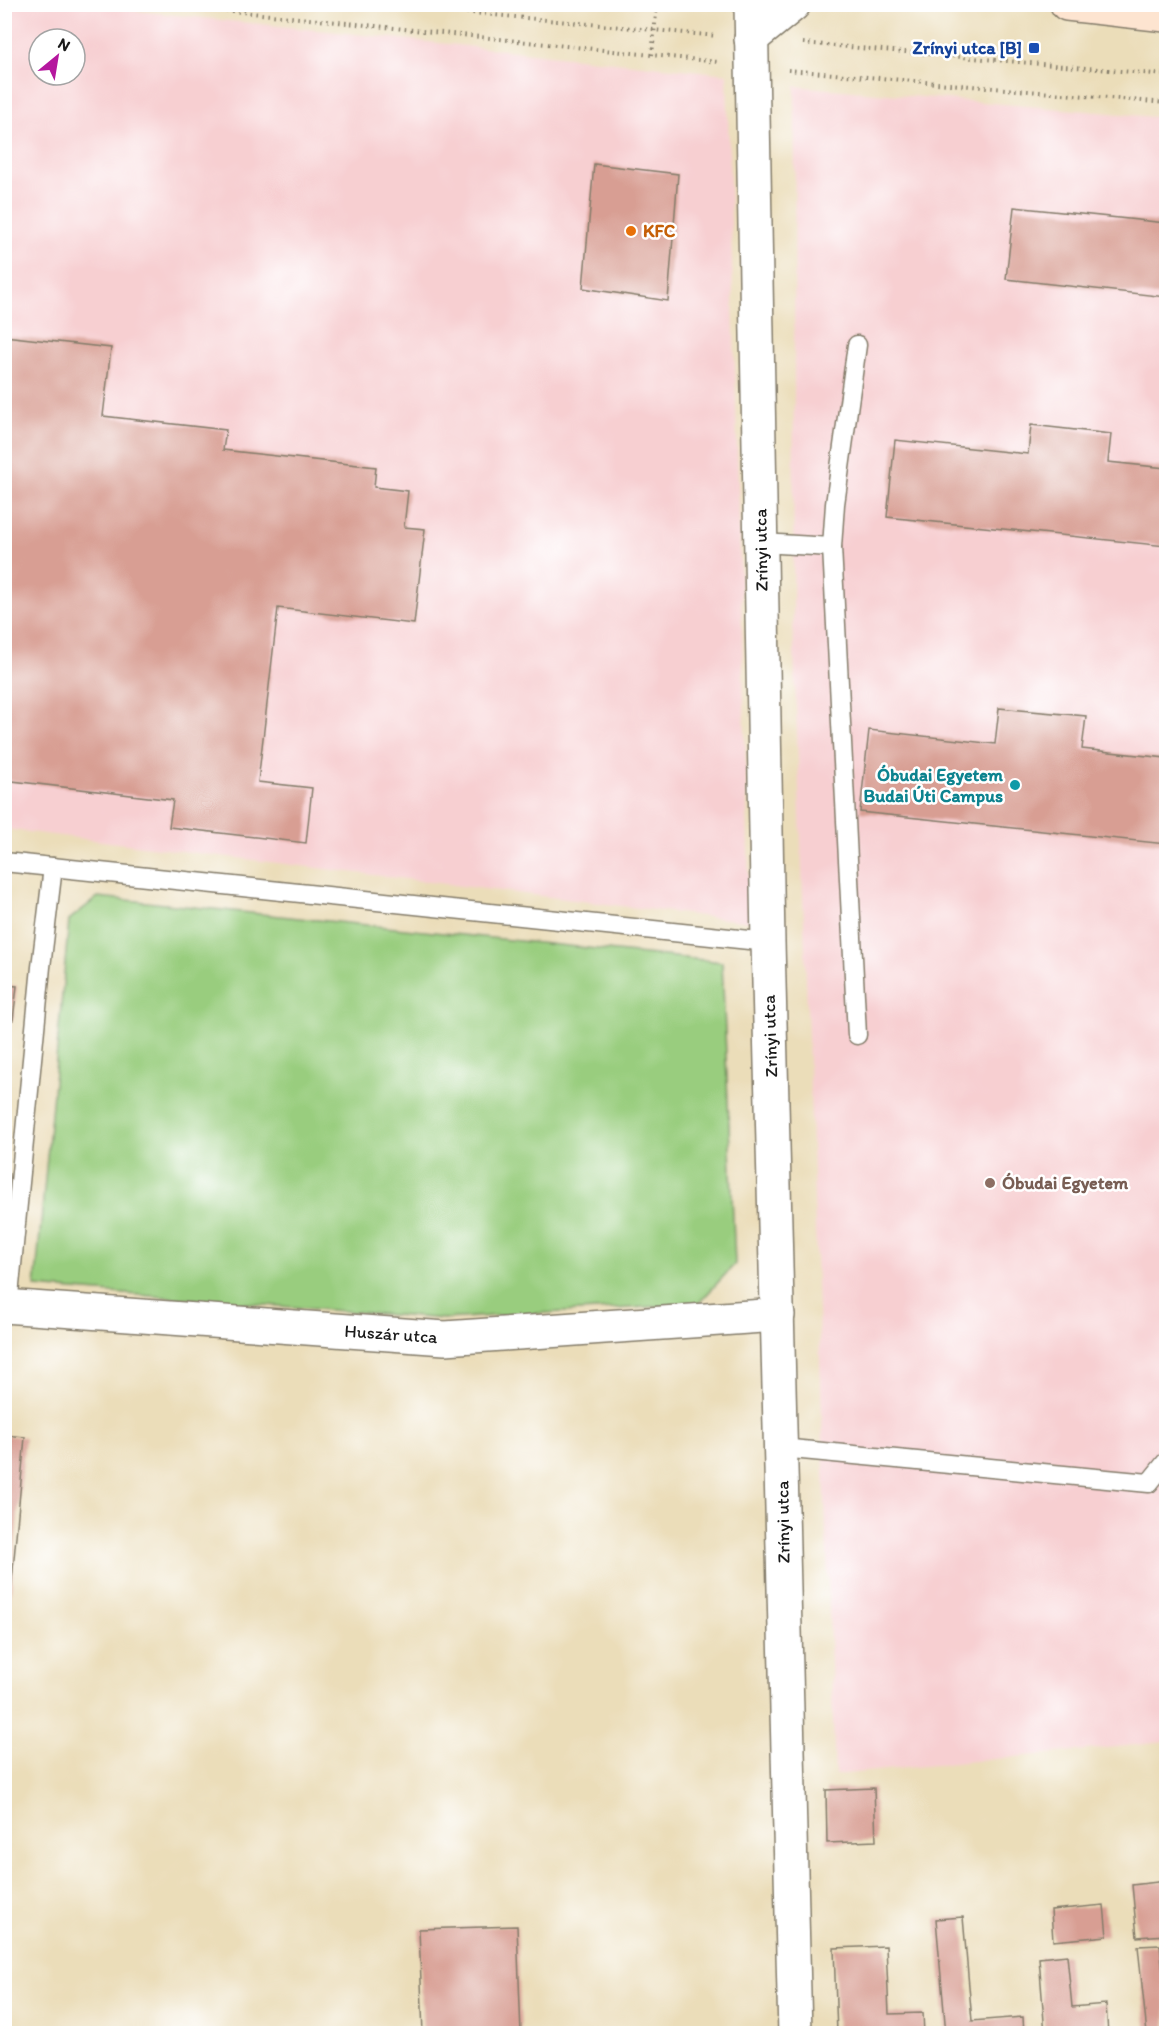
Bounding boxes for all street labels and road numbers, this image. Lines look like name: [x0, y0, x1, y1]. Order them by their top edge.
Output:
street label: Zrínyi utca: [749, 508, 773, 592]
street label: Zrínyi utca: [758, 994, 782, 1078]
street label: Huszár utca: [344, 1320, 439, 1348]
street label: Zrínyi utca: [771, 1480, 795, 1564]

